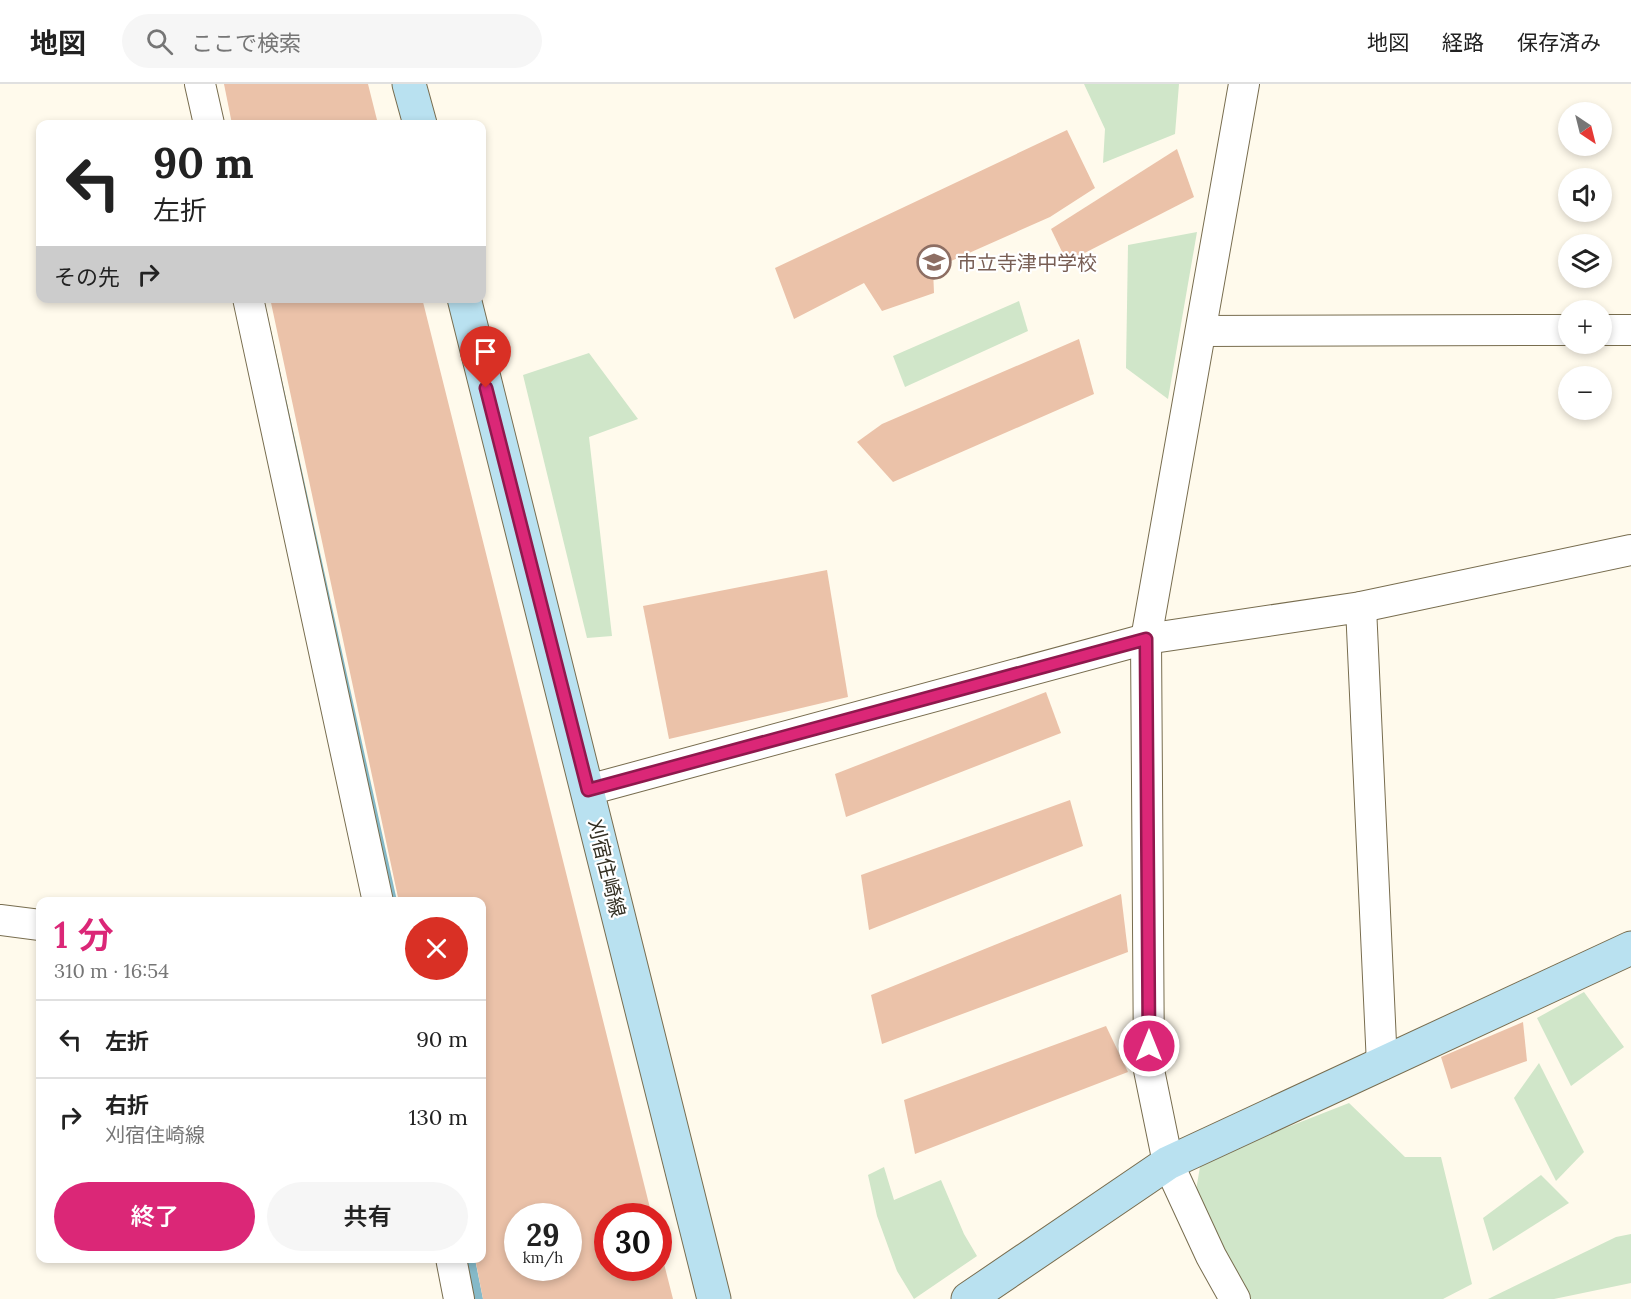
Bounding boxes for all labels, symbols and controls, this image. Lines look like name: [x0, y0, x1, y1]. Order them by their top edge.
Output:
search box: [122, 14, 542, 68]
text: 地図: [30, 25, 86, 61]
icon: search: [143, 25, 176, 58]
text: ここで検索: [191, 29, 301, 57]
text: 地図: [1367, 29, 1409, 56]
text: 経路: [1442, 29, 1484, 56]
text: 保存済み: [1517, 29, 1601, 56]
north arrow: [1558, 102, 1612, 156]
map controls: [1558, 102, 1612, 420]
text: 90 m: [153, 136, 254, 190]
icon: left: [54, 144, 132, 222]
button: sound: [1558, 168, 1612, 222]
text: 左折: [153, 193, 207, 227]
button: layers: [1558, 234, 1612, 288]
school or university icon: 市立寺津中学校: [916, 244, 952, 280]
place label: 市立寺津中学校: [957, 250, 1097, 275]
icon: right: [132, 258, 165, 291]
text: その先: [54, 263, 120, 291]
button: +: [1558, 300, 1612, 354]
pin: [460, 326, 511, 388]
icon: arrive: [469, 335, 502, 368]
button: −: [1558, 366, 1612, 420]
street label: 刈宿住崎線: [583, 816, 631, 920]
text: 1 分: [54, 912, 114, 958]
button: close: [405, 917, 468, 980]
text: 310 m · 16:54: [54, 958, 169, 983]
position arrow: [1117, 1014, 1181, 1078]
icon: left: [54, 1023, 87, 1056]
text: 90 m: [416, 1025, 468, 1053]
text: 左折: [105, 1027, 149, 1055]
text: 右折: [105, 1091, 149, 1119]
icon: right: [54, 1101, 87, 1134]
text: 130 m: [409, 1103, 468, 1131]
text: 刈宿住崎線: [105, 1122, 205, 1147]
button: 終了: [54, 1182, 255, 1251]
button: 共有: [267, 1182, 468, 1251]
speed limit sign: 30: [594, 1203, 672, 1281]
text: 29: [526, 1216, 560, 1254]
text: km/h: [523, 1248, 563, 1267]

